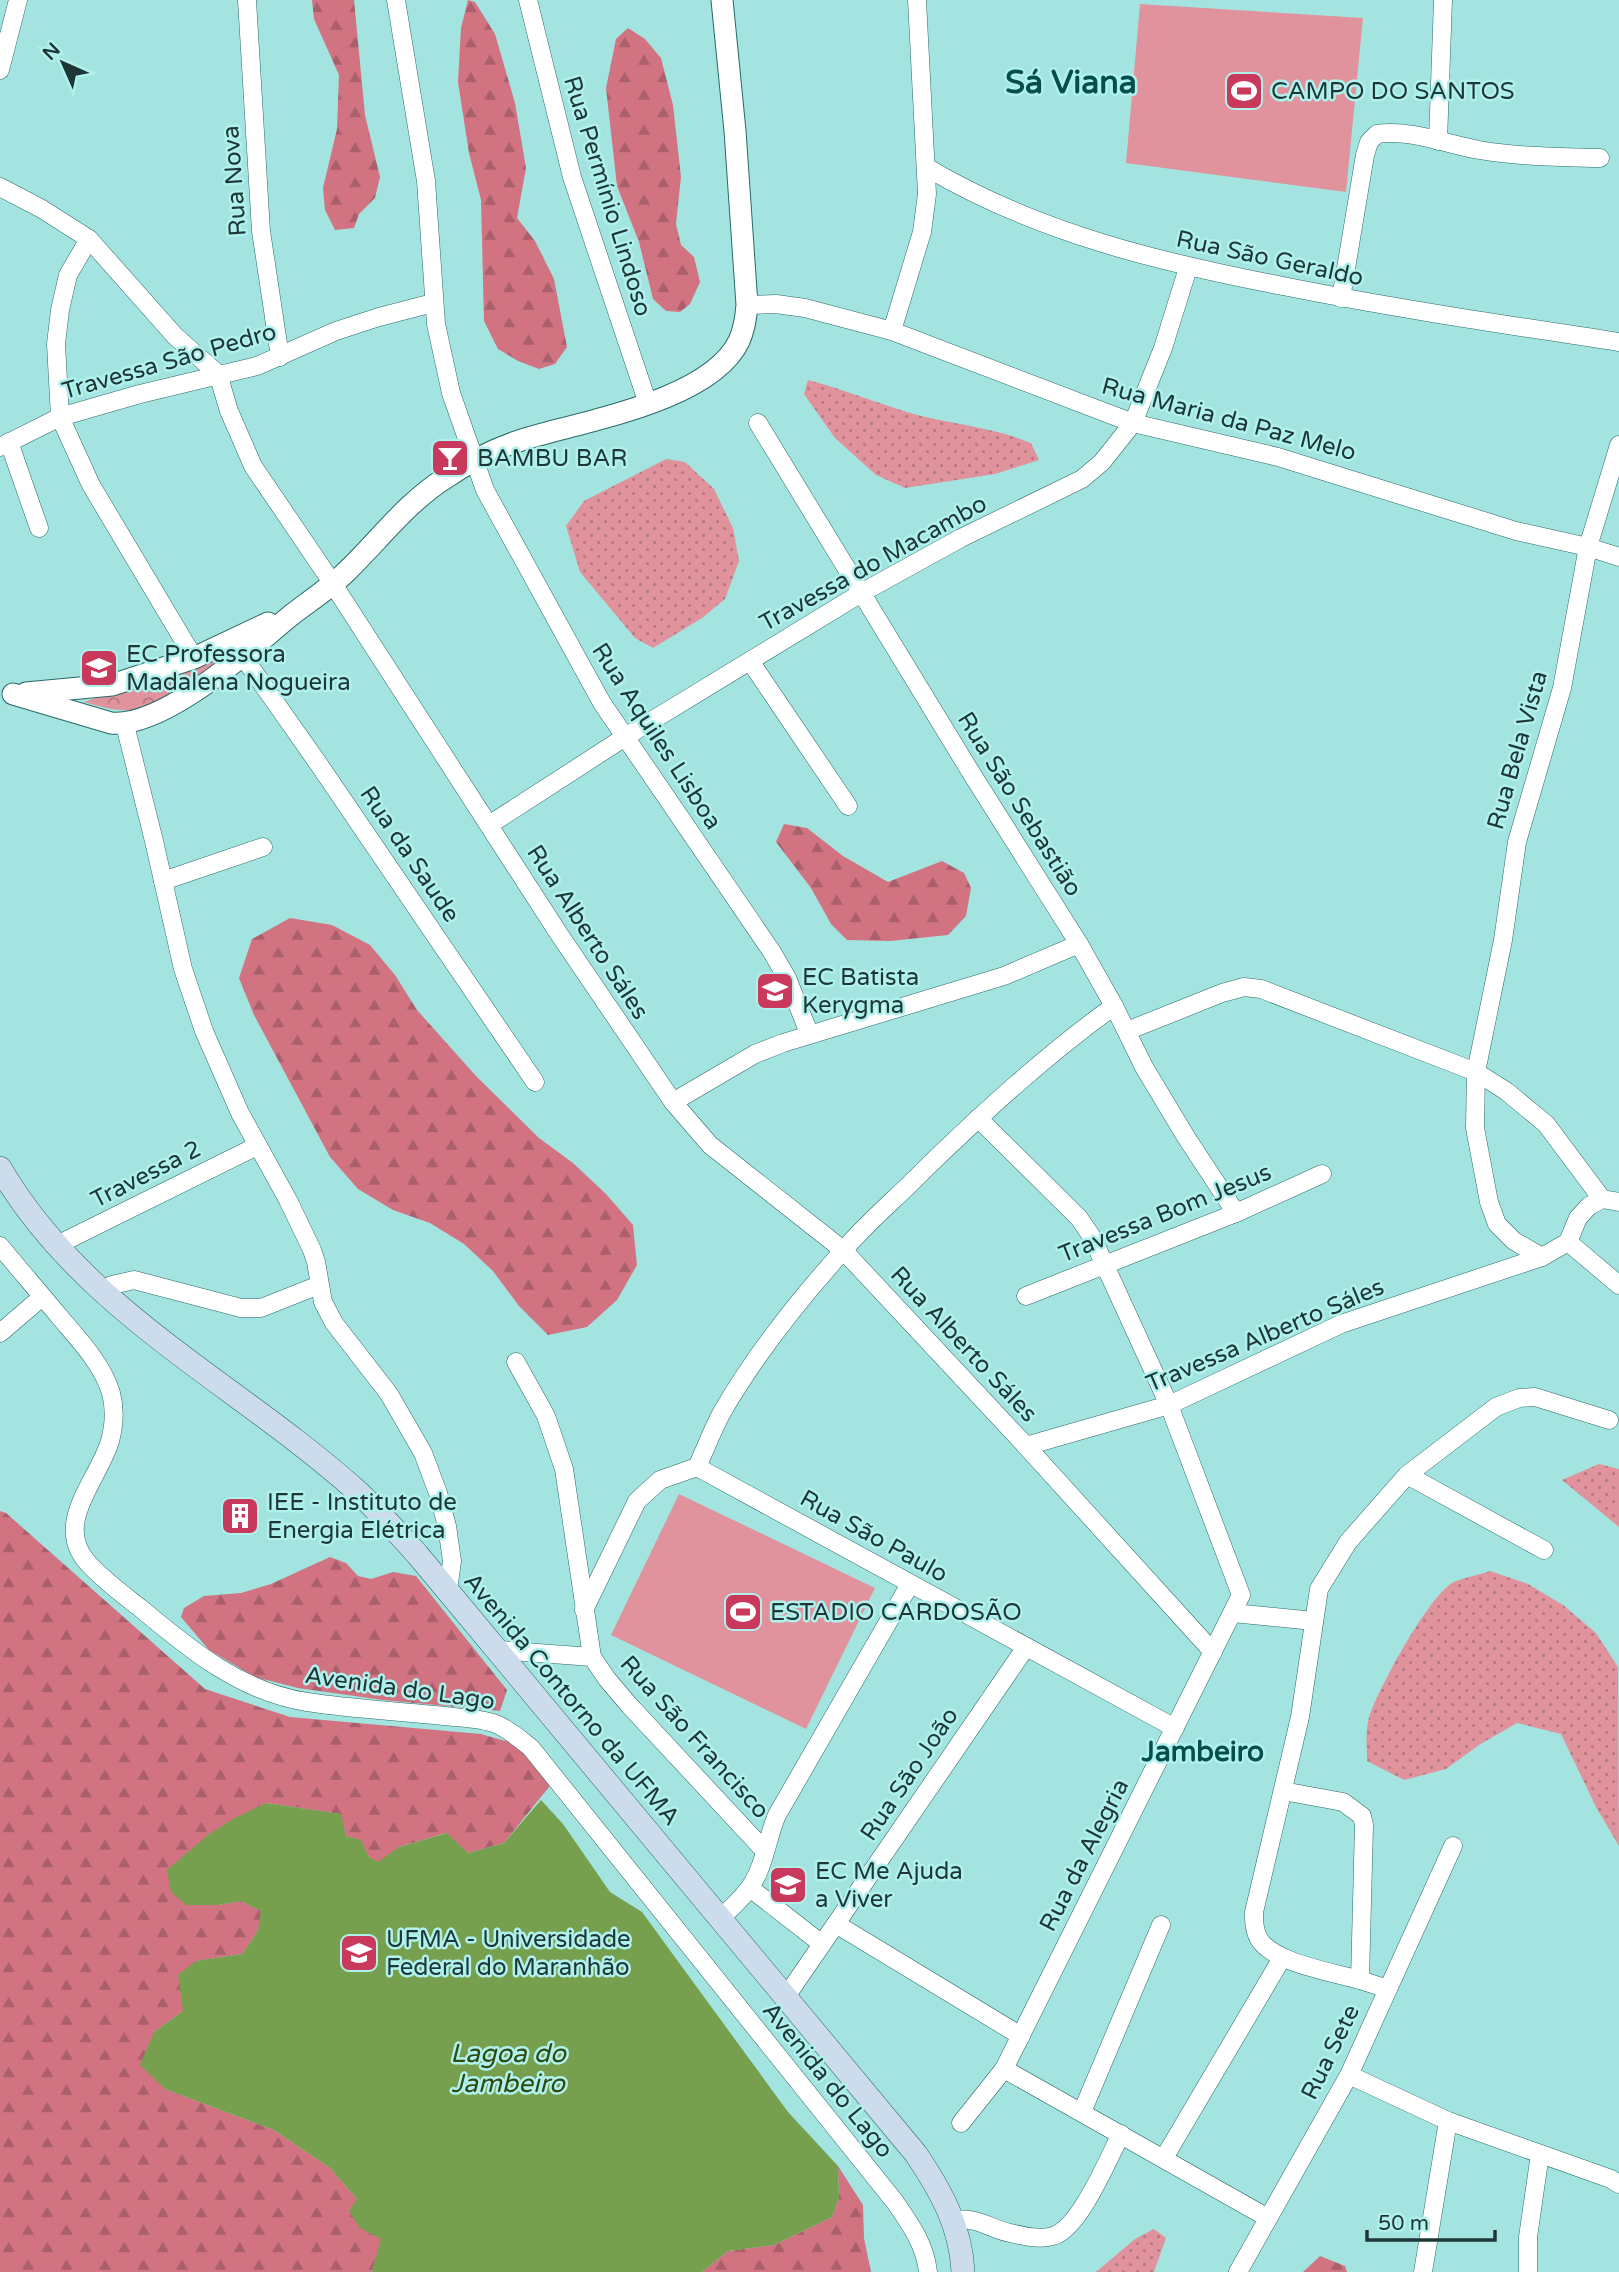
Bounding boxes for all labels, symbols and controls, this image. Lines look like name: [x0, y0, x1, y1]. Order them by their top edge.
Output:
north arrow: [28, 28, 98, 98]
text: N: [39, 39, 65, 65]
district label: Sá Viana: [1005, 64, 1137, 102]
sports icon: CAMPO DO SANTOS: [1223, 70, 1265, 112]
street label: Rua Permínio Lindoso: [557, 73, 658, 320]
place label: CAMPO DO SANTOS: [1271, 77, 1515, 106]
street label: Rua Nova: [216, 125, 253, 237]
street label: Rua São Geraldo: [1174, 224, 1366, 292]
street label: Travessa São Pedro: [59, 317, 280, 406]
street label: Rua Maria da Paz Melo: [1099, 372, 1359, 467]
bar icon: BAMBU BAR: [429, 437, 471, 479]
place label: BAMBU BAR: [477, 444, 627, 473]
street label: Travessa do Macambo: [755, 489, 992, 638]
street label: Rua Aquiles Lisboa: [585, 638, 728, 835]
place label: EC Professora Madalena Nogueira: [126, 640, 351, 697]
school or university icon: EC Professora Madalena Nogueira: [78, 647, 120, 689]
street label: Rua Bela Vista: [1481, 667, 1554, 833]
street label: Rua São Sebastião: [951, 707, 1088, 902]
street label: Rua da Saude: [353, 781, 466, 928]
street label: Rua Alberto Sáles: [520, 840, 655, 1025]
place label: EC Batista Kerygma: [802, 963, 919, 1020]
school or university icon: EC Batista Kerygma: [754, 970, 796, 1012]
street label: Travessa 2: [86, 1134, 206, 1215]
street label: Travessa Bom Jesus: [1055, 1158, 1276, 1269]
street label: Rua Alberto Sáles: [884, 1260, 1043, 1428]
street label: Travessa Alberto Sáles: [1142, 1272, 1388, 1399]
street label: Rua São Paulo: [795, 1484, 953, 1589]
place label: IEE - Instituto de Energia Elétrica: [267, 1488, 457, 1545]
building icon: IEE - Instituto de Energia Elétrica: [219, 1495, 261, 1537]
street label: Avenida Contorno da UFMA: [457, 1567, 686, 1832]
sports icon: ESTADIO CARDOSÃO: [722, 1591, 764, 1633]
place label: ESTADIO CARDOSÃO: [770, 1598, 1022, 1627]
street label: Rua São Francisco: [614, 1650, 775, 1825]
street label: Avenida do Lago: [303, 1661, 497, 1716]
street label: Rua São João: [854, 1702, 965, 1846]
district label: Jambeiro: [1141, 1735, 1264, 1769]
street label: Rua da Alegria: [1034, 1774, 1135, 1936]
place label: EC Me Ajuda a Viver: [815, 1857, 963, 1914]
school or university icon: EC Me Ajuda a Viver: [767, 1864, 809, 1906]
place label: UFMA - Universidade Federal do Maranhão: [386, 1925, 631, 1982]
school or university icon: UFMA - Universidade Federal do Maranhão: [338, 1932, 380, 1974]
street label: Avenida do Lago: [756, 1997, 899, 2164]
street label: Rua Sete: [1295, 2000, 1366, 2105]
water label: Lagoa do Jambeiro: [450, 2038, 567, 2099]
scale bar: [1367, 2198, 1495, 2242]
text: 50 m: [1378, 2211, 1429, 2236]

